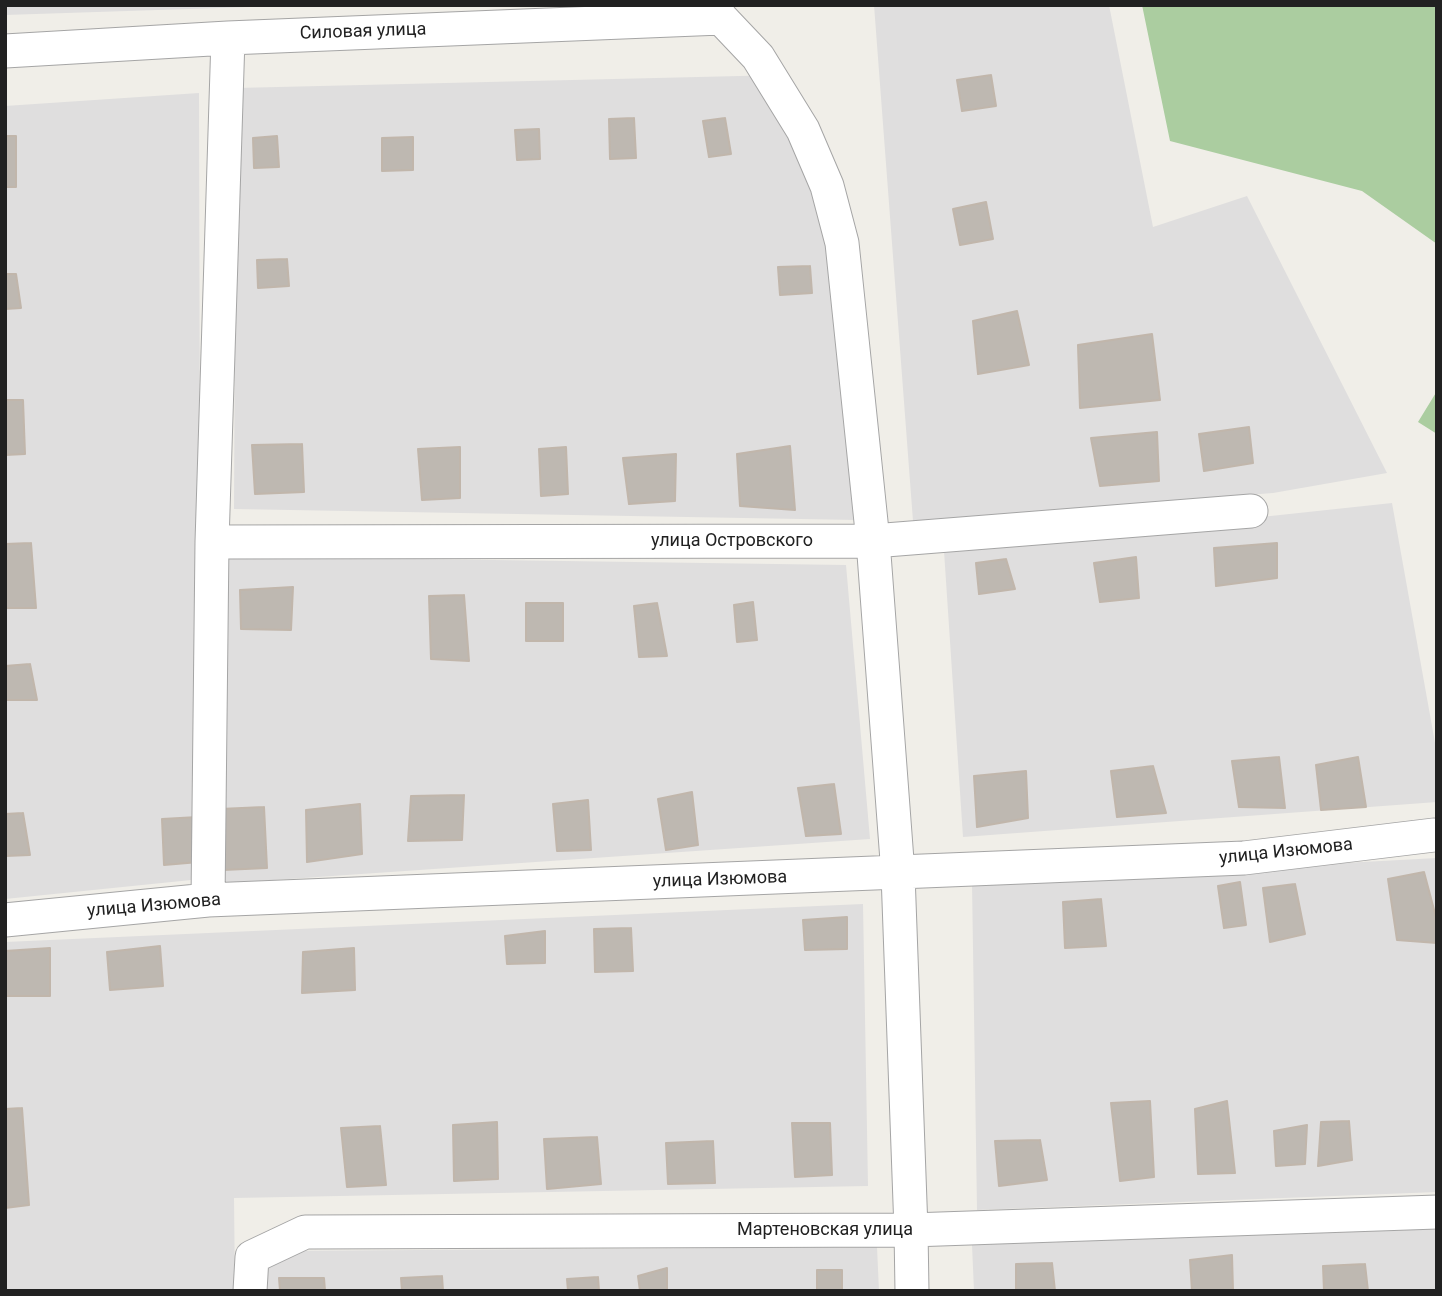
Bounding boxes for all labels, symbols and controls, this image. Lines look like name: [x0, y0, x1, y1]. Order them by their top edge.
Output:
street label: Силовая улица: [299, 19, 427, 45]
street label: улица Островского: [651, 530, 813, 552]
street label: улица Изюмова: [1218, 834, 1354, 870]
street label: улица Изюмова: [653, 867, 787, 893]
street label: улица Изюмова: [86, 889, 222, 923]
street label: Мартеновская улица: [737, 1219, 913, 1241]

